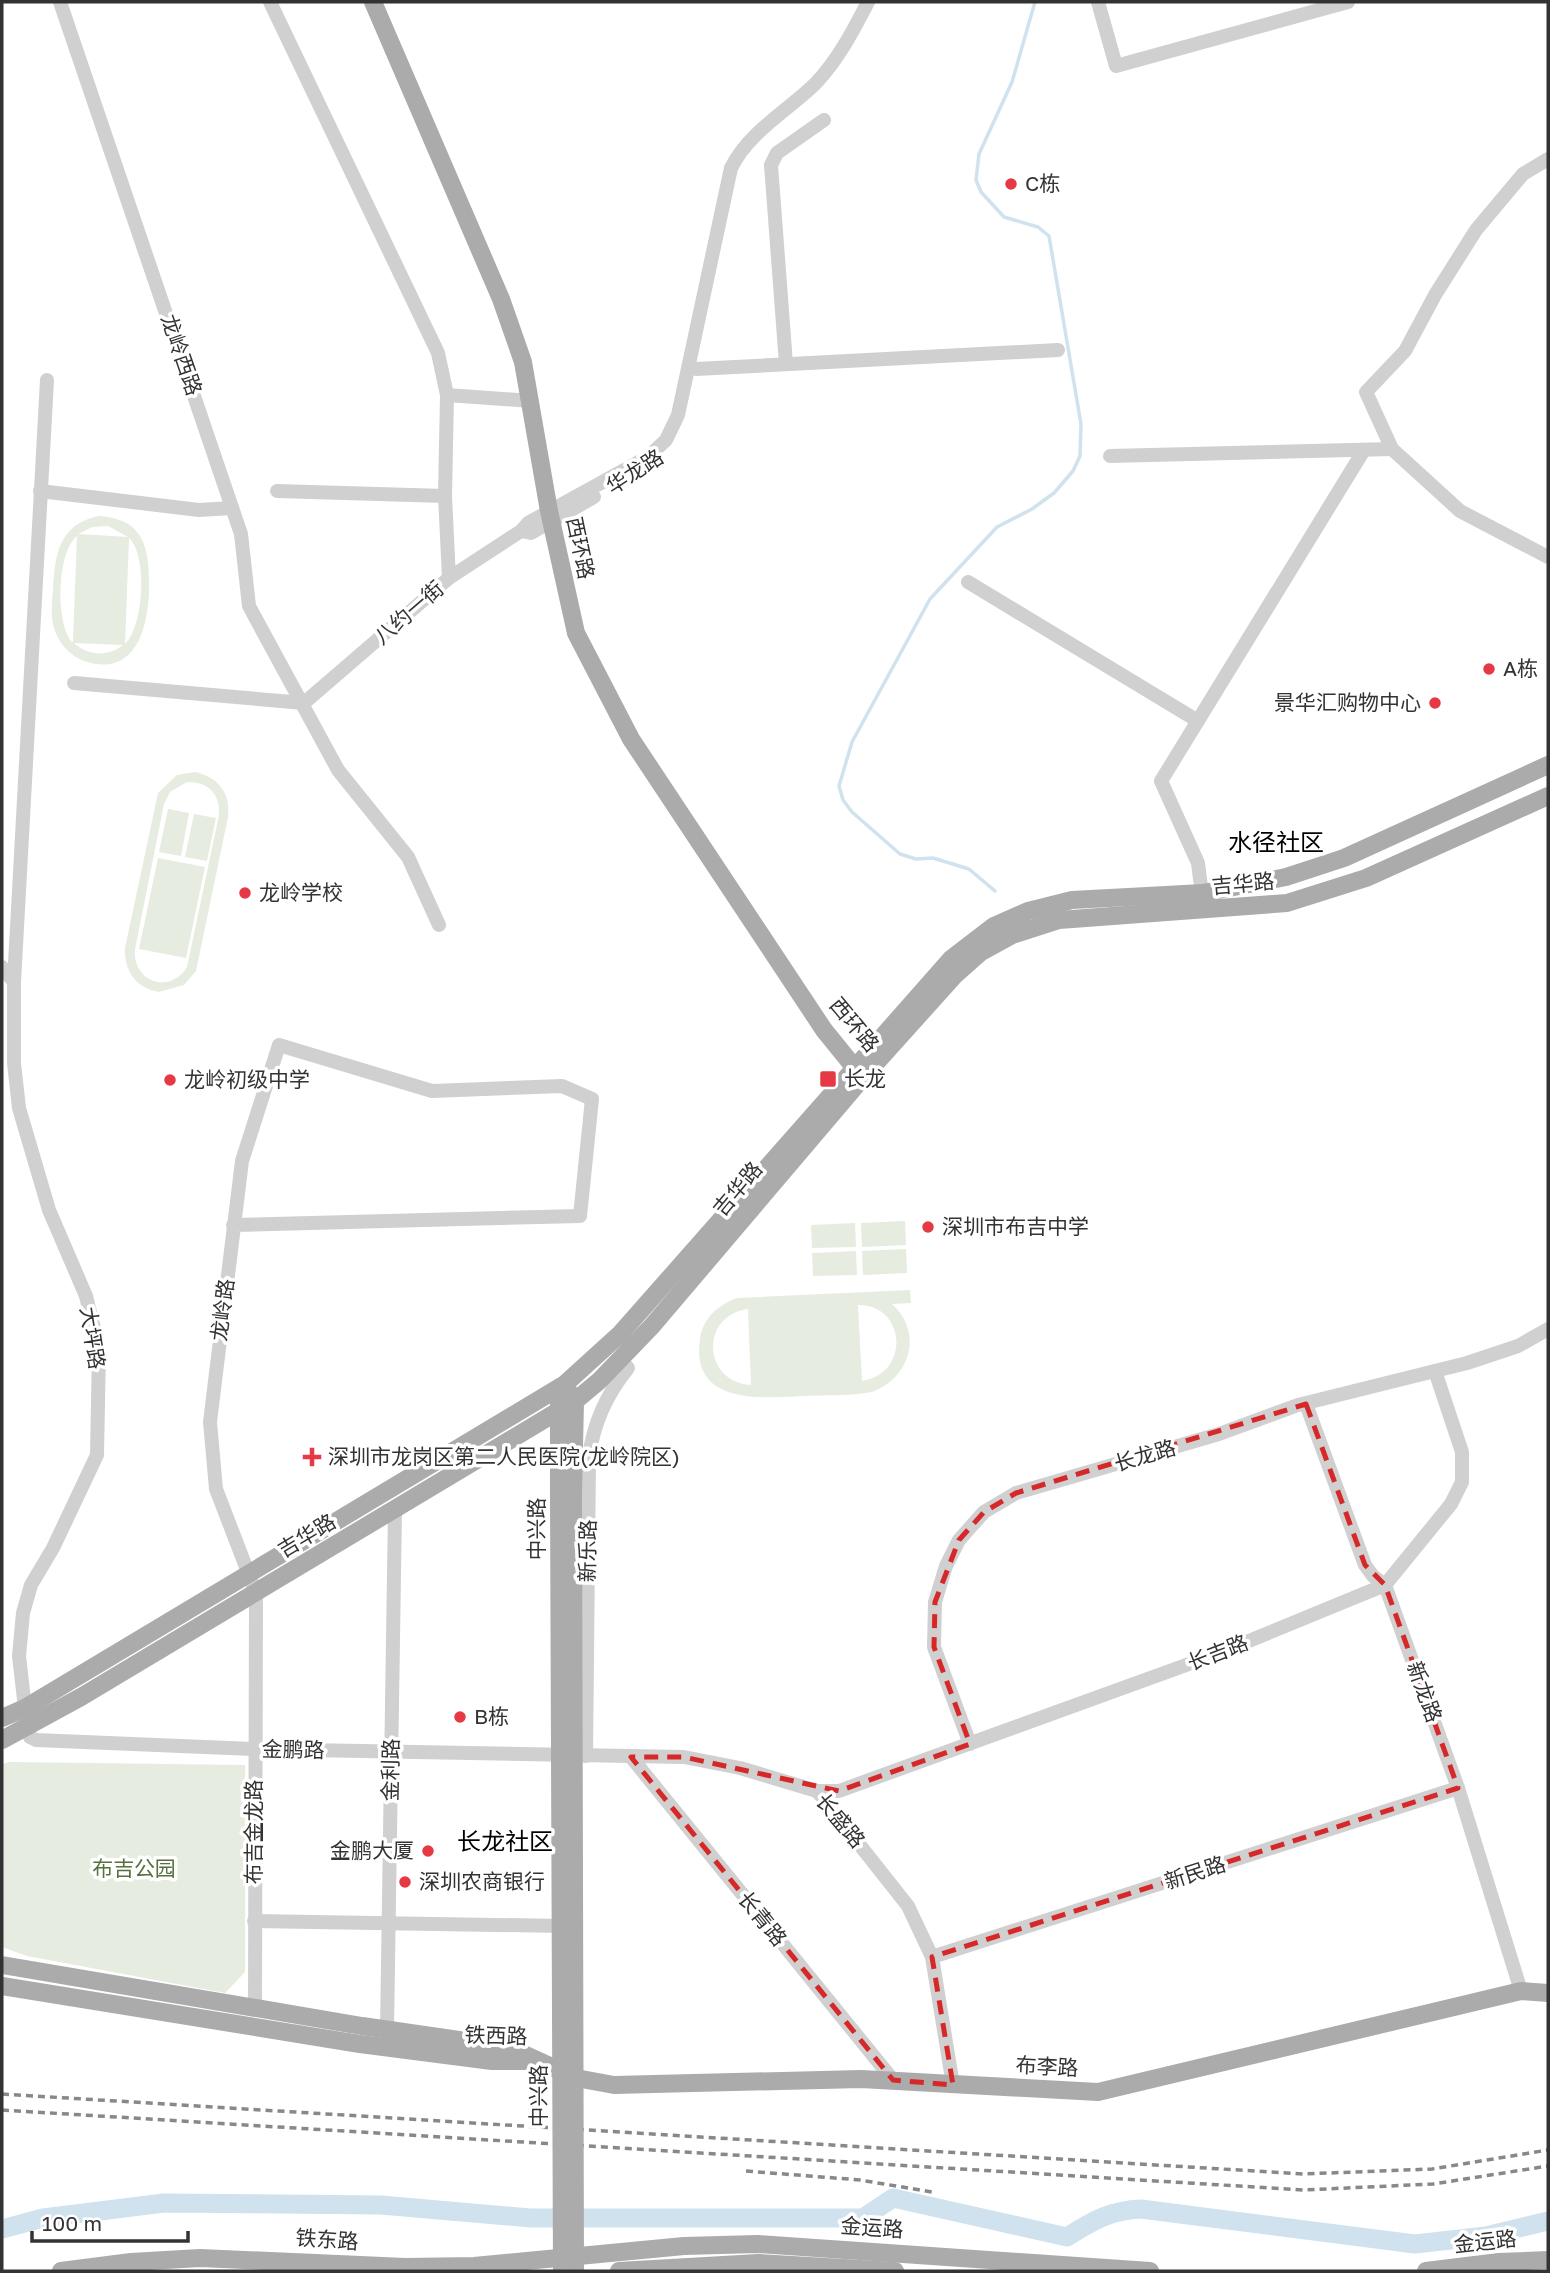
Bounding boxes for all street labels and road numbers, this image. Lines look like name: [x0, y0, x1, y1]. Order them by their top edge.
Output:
street label: 龙岭西路: [156, 311, 208, 399]
street label: 华龙路: [601, 443, 668, 499]
street label: 西环路: [562, 514, 600, 581]
street label: 八约一街: [368, 575, 449, 650]
street label: 吉华路: [1210, 867, 1275, 899]
street label: 西环路: [825, 992, 885, 1057]
street label: 吉华路: [707, 1156, 767, 1221]
street label: 龙岭路: [205, 1277, 239, 1343]
street label: 大坪路: [75, 1305, 111, 1371]
street label: 长龙路: [1111, 1434, 1179, 1476]
street label: 中兴路: [523, 1498, 549, 1561]
street label: 吉华路: [273, 1508, 340, 1563]
street label: 新乐路: [573, 1519, 601, 1583]
street label: 长吉路: [1184, 1629, 1252, 1675]
street label: 新龙路: [1402, 1658, 1448, 1726]
street label: 金鹏路: [261, 1735, 325, 1763]
street label: 金利路: [376, 1738, 404, 1802]
street label: 布吉金龙路: [240, 1780, 266, 1885]
street label: 长盛路: [811, 1788, 871, 1853]
street label: 新民路: [1161, 1850, 1229, 1894]
street label: 长青路: [733, 1886, 793, 1951]
street label: 铁西路: [464, 2021, 528, 2049]
street label: 布李路: [1015, 2051, 1079, 2081]
street label: 中兴路: [525, 2065, 551, 2128]
street label: 金运路: [840, 2212, 904, 2242]
street label: 铁东路: [295, 2224, 359, 2254]
street label: 金运路: [1452, 2225, 1518, 2257]

